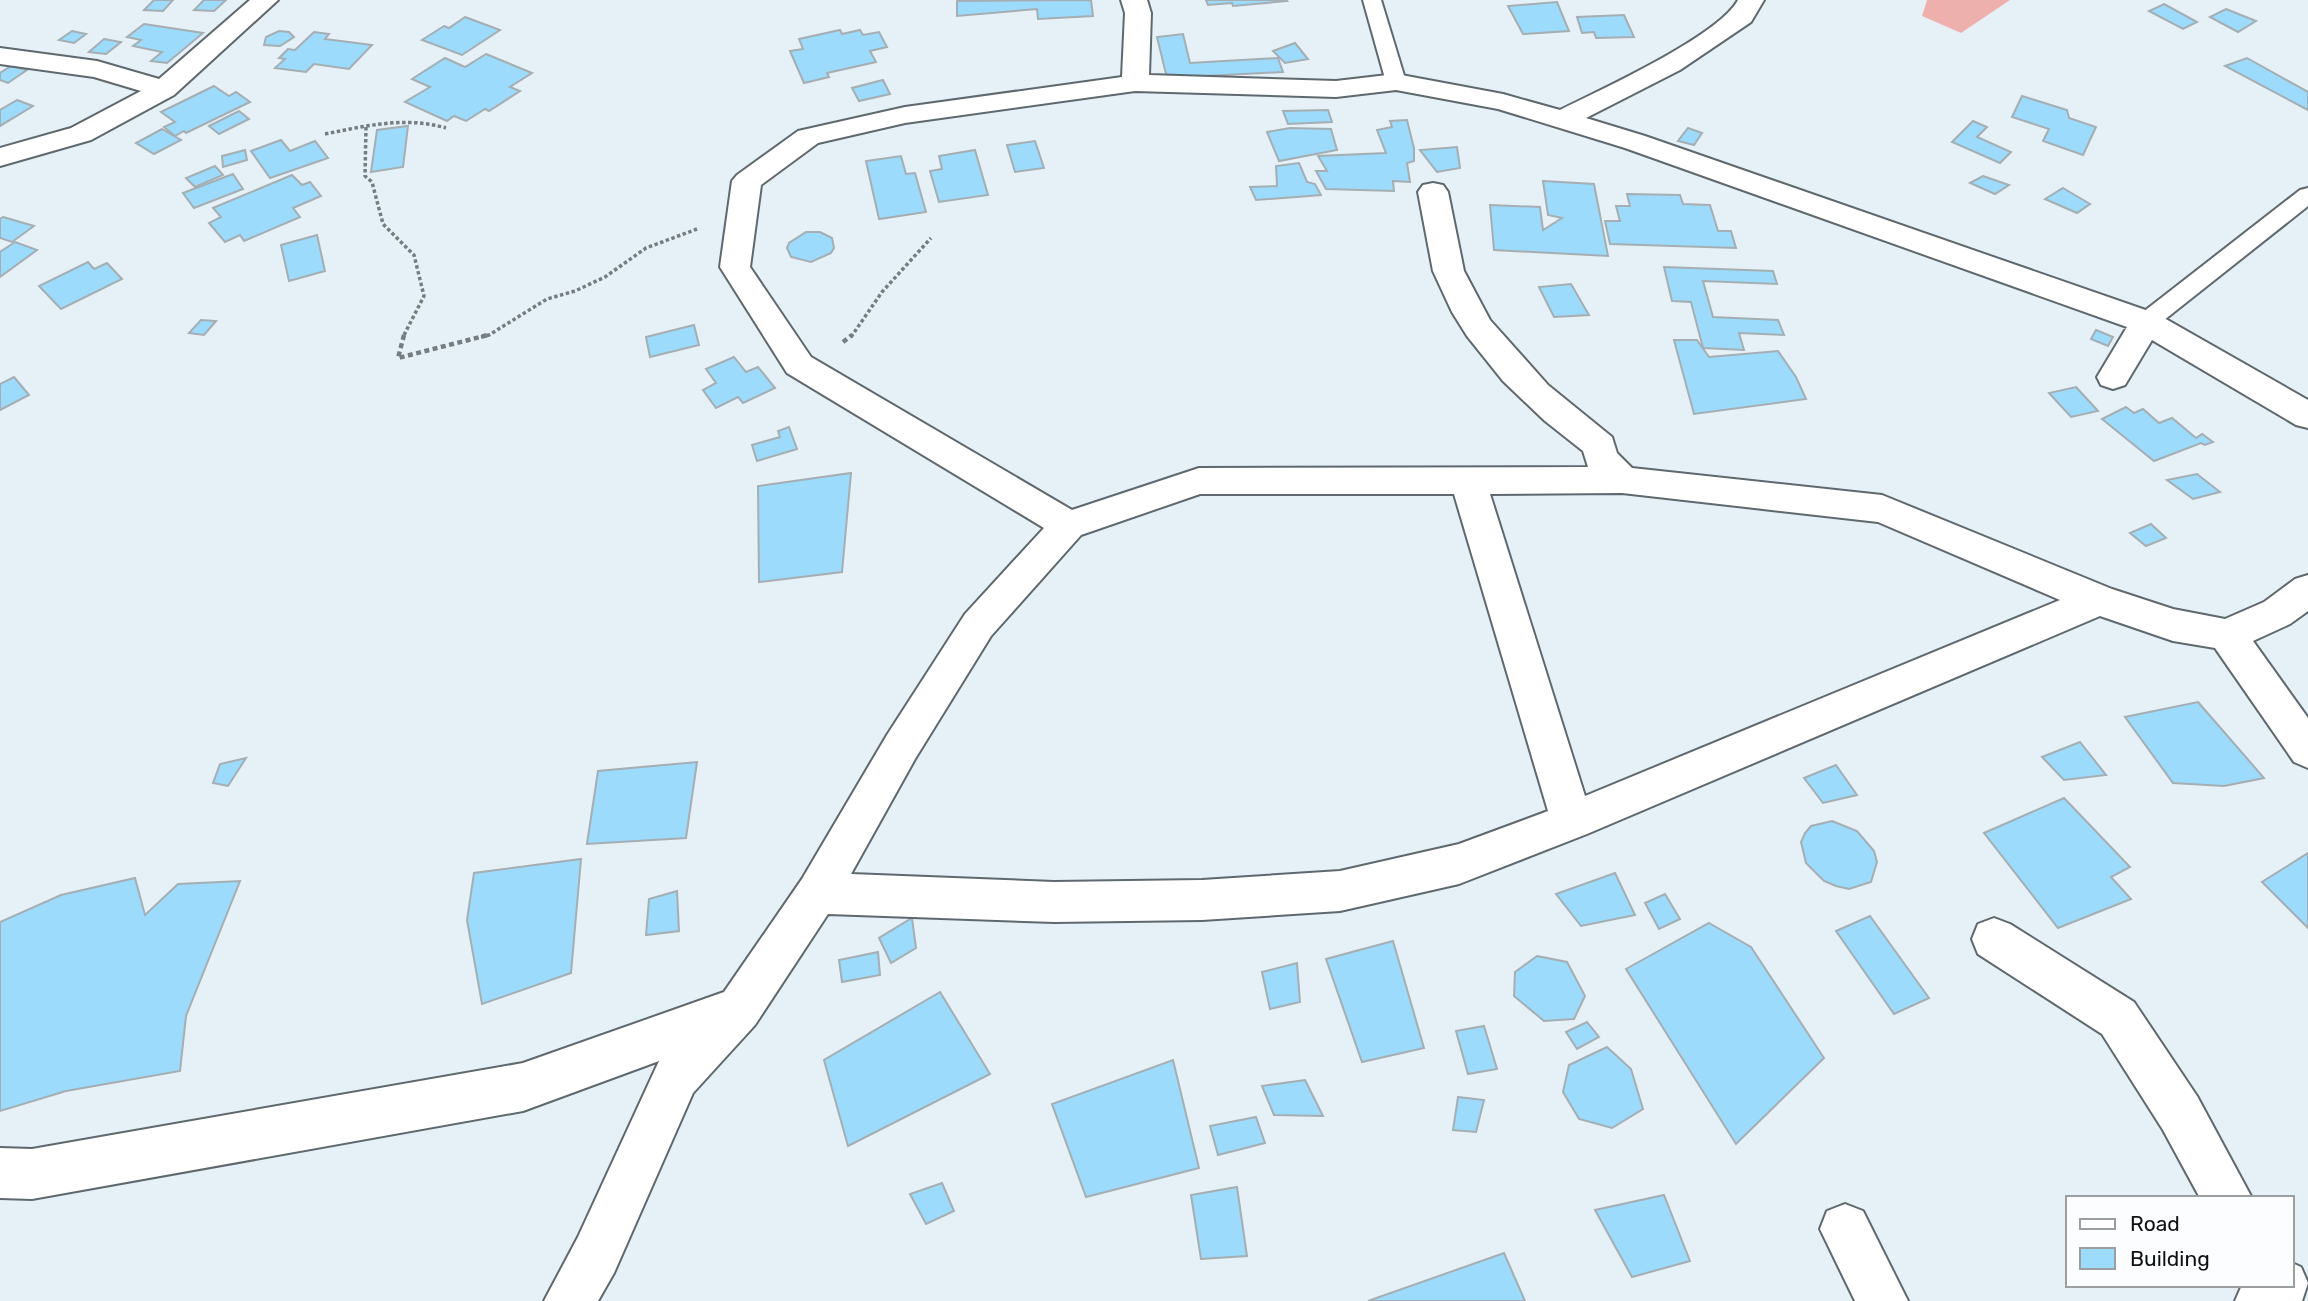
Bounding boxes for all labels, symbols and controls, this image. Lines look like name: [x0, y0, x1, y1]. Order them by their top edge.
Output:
legend: [2066, 1196, 2294, 1287]
text: Road: [2130, 1211, 2180, 1236]
text: Building: [2130, 1246, 2210, 1271]

